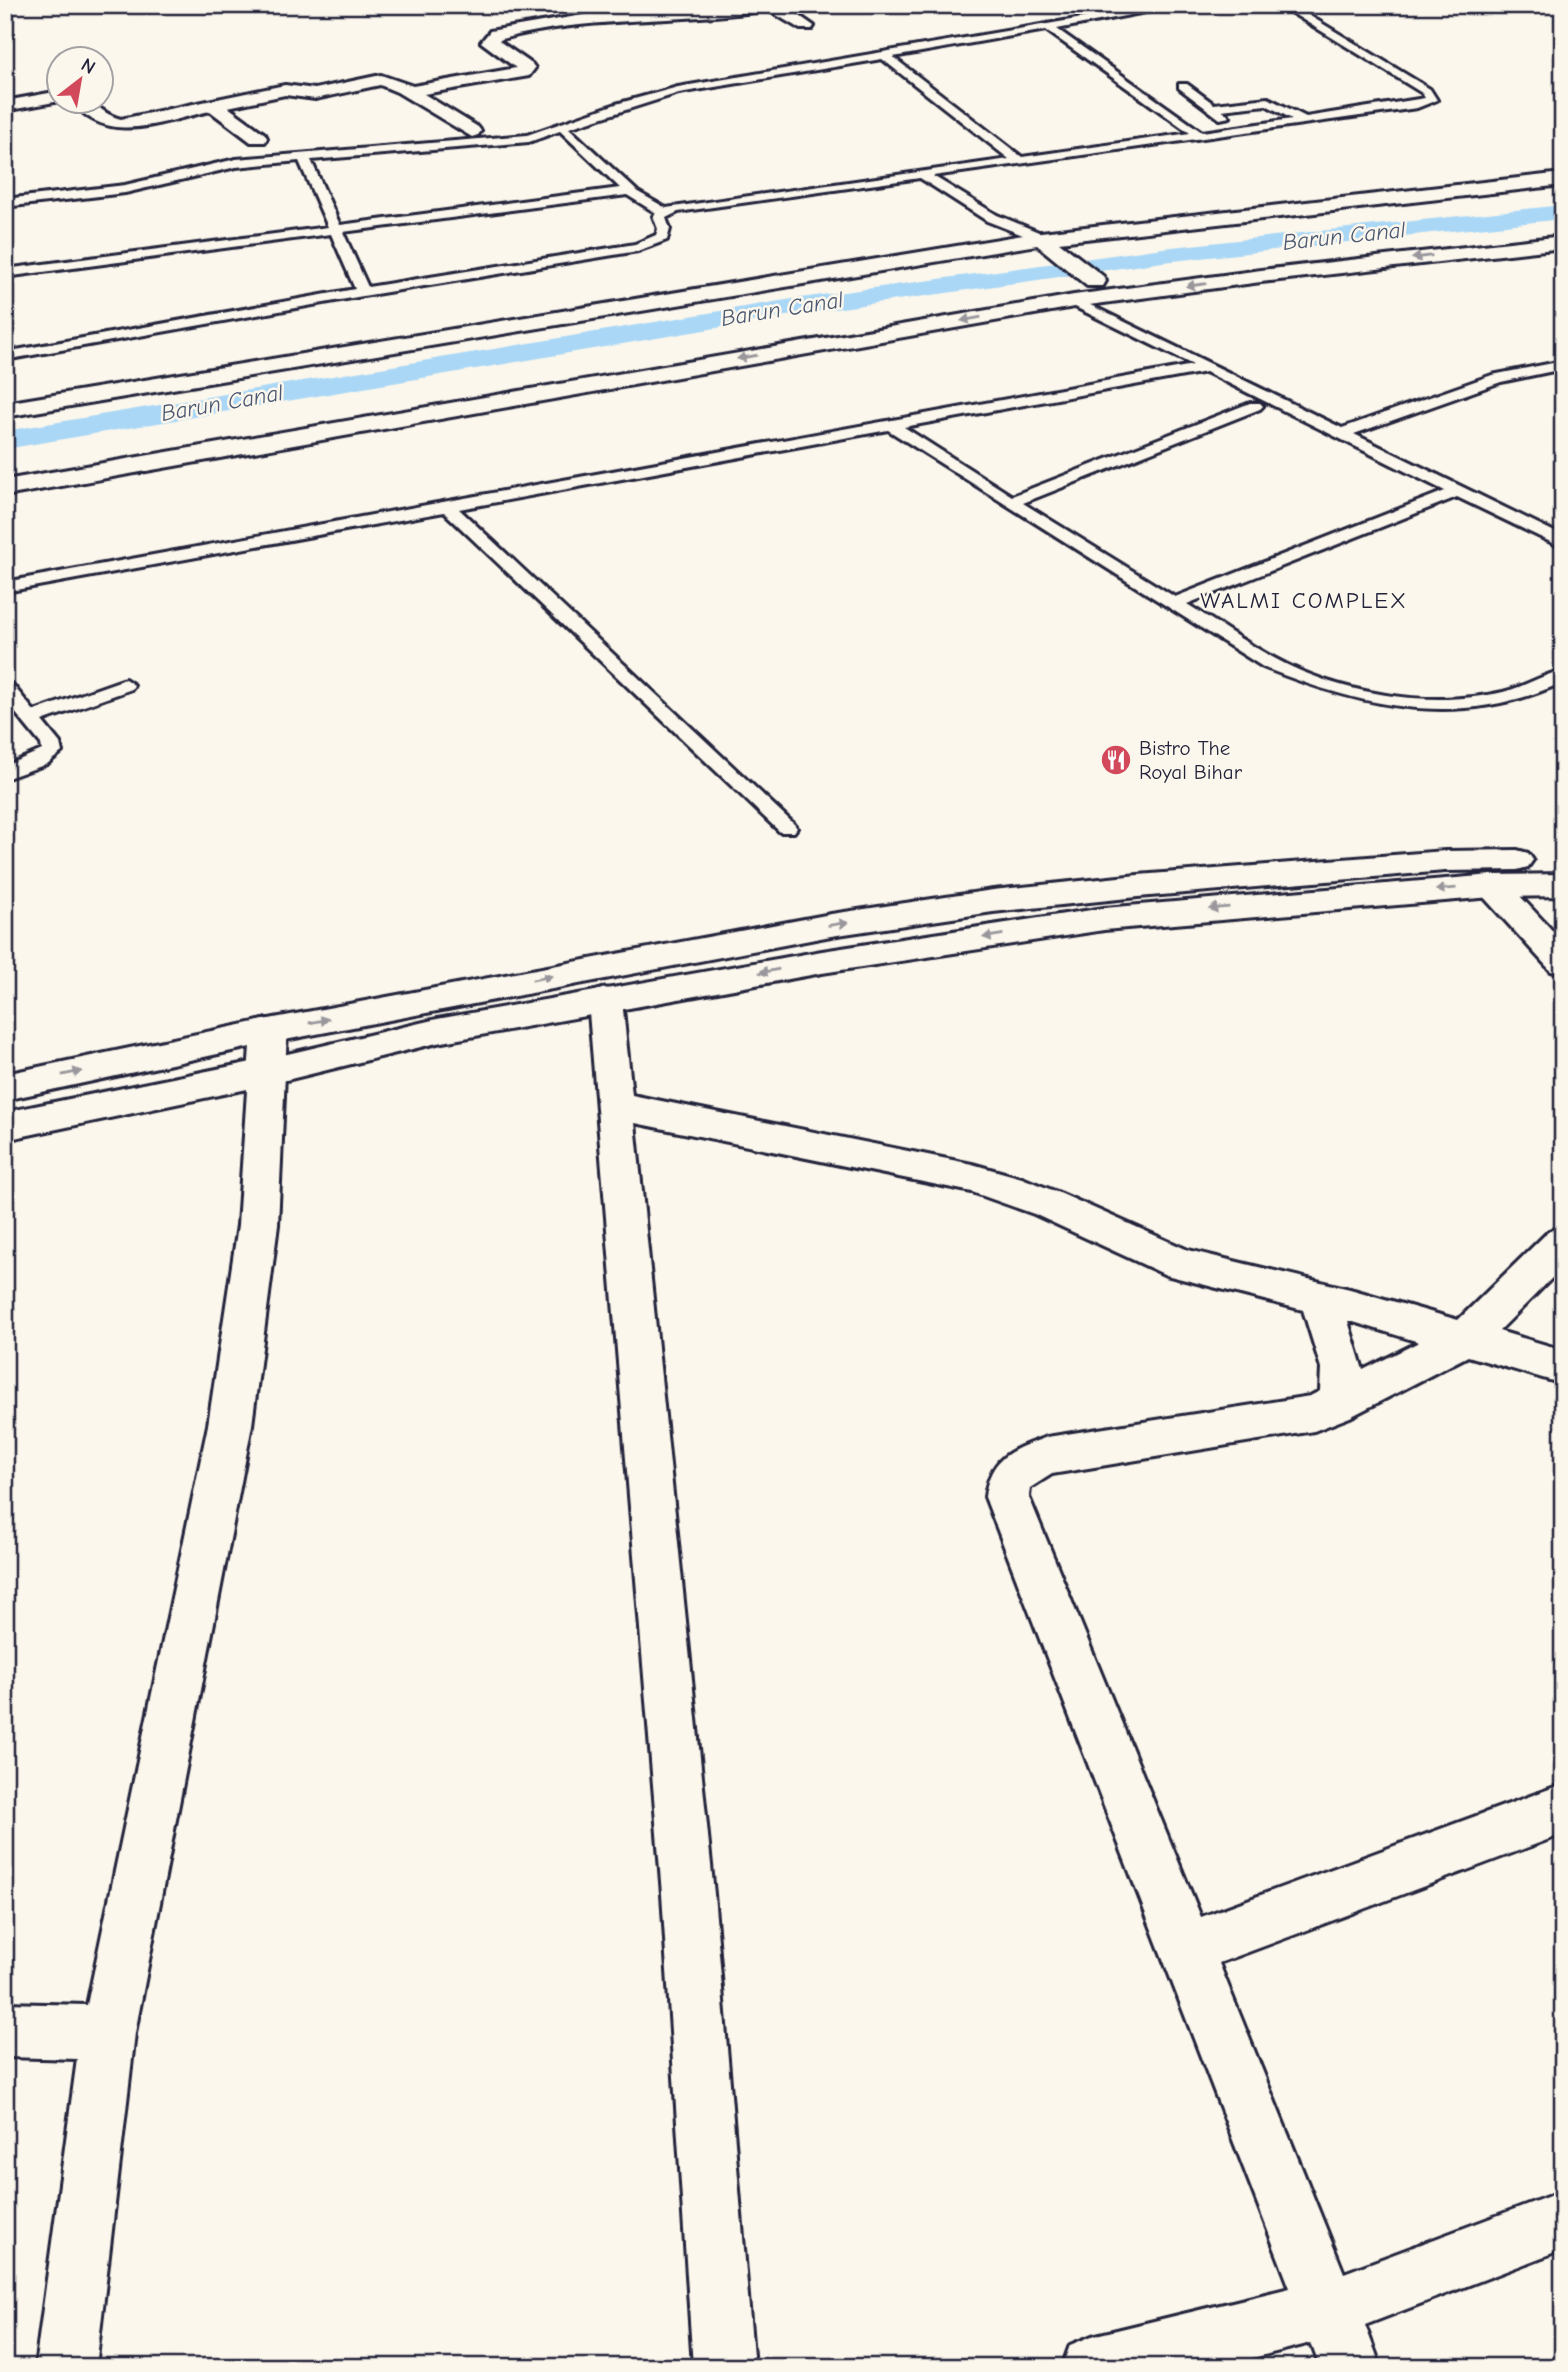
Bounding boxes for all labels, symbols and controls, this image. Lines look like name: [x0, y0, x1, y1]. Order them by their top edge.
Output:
north arrow: [46, 46, 116, 116]
text: N: [77, 54, 99, 79]
water label: Barun Canal: [1281, 216, 1408, 256]
one-way arrow: [1411, 252, 1433, 263]
one-way arrow: [1185, 279, 1207, 290]
water label: Barun Canal: [719, 286, 846, 332]
one-way arrow: [960, 314, 982, 325]
one-way arrow: [736, 352, 758, 363]
water label: Barun Canal: [159, 379, 286, 427]
district label: WALMI COMPLEX: [1200, 587, 1408, 614]
place label: Bistro The Royal Bihar: [1139, 736, 1243, 784]
restaurant icon: Bistro The Royal Bihar: [1099, 743, 1133, 777]
one-way arrow: [1434, 884, 1456, 895]
one-way arrow: [1208, 903, 1230, 914]
one-way arrow: [827, 919, 849, 930]
one-way arrow: [982, 930, 1004, 941]
one-way arrow: [757, 966, 779, 977]
one-way arrow: [531, 972, 553, 983]
one-way arrow: [308, 1015, 330, 1026]
one-way arrow: [61, 1068, 83, 1079]

